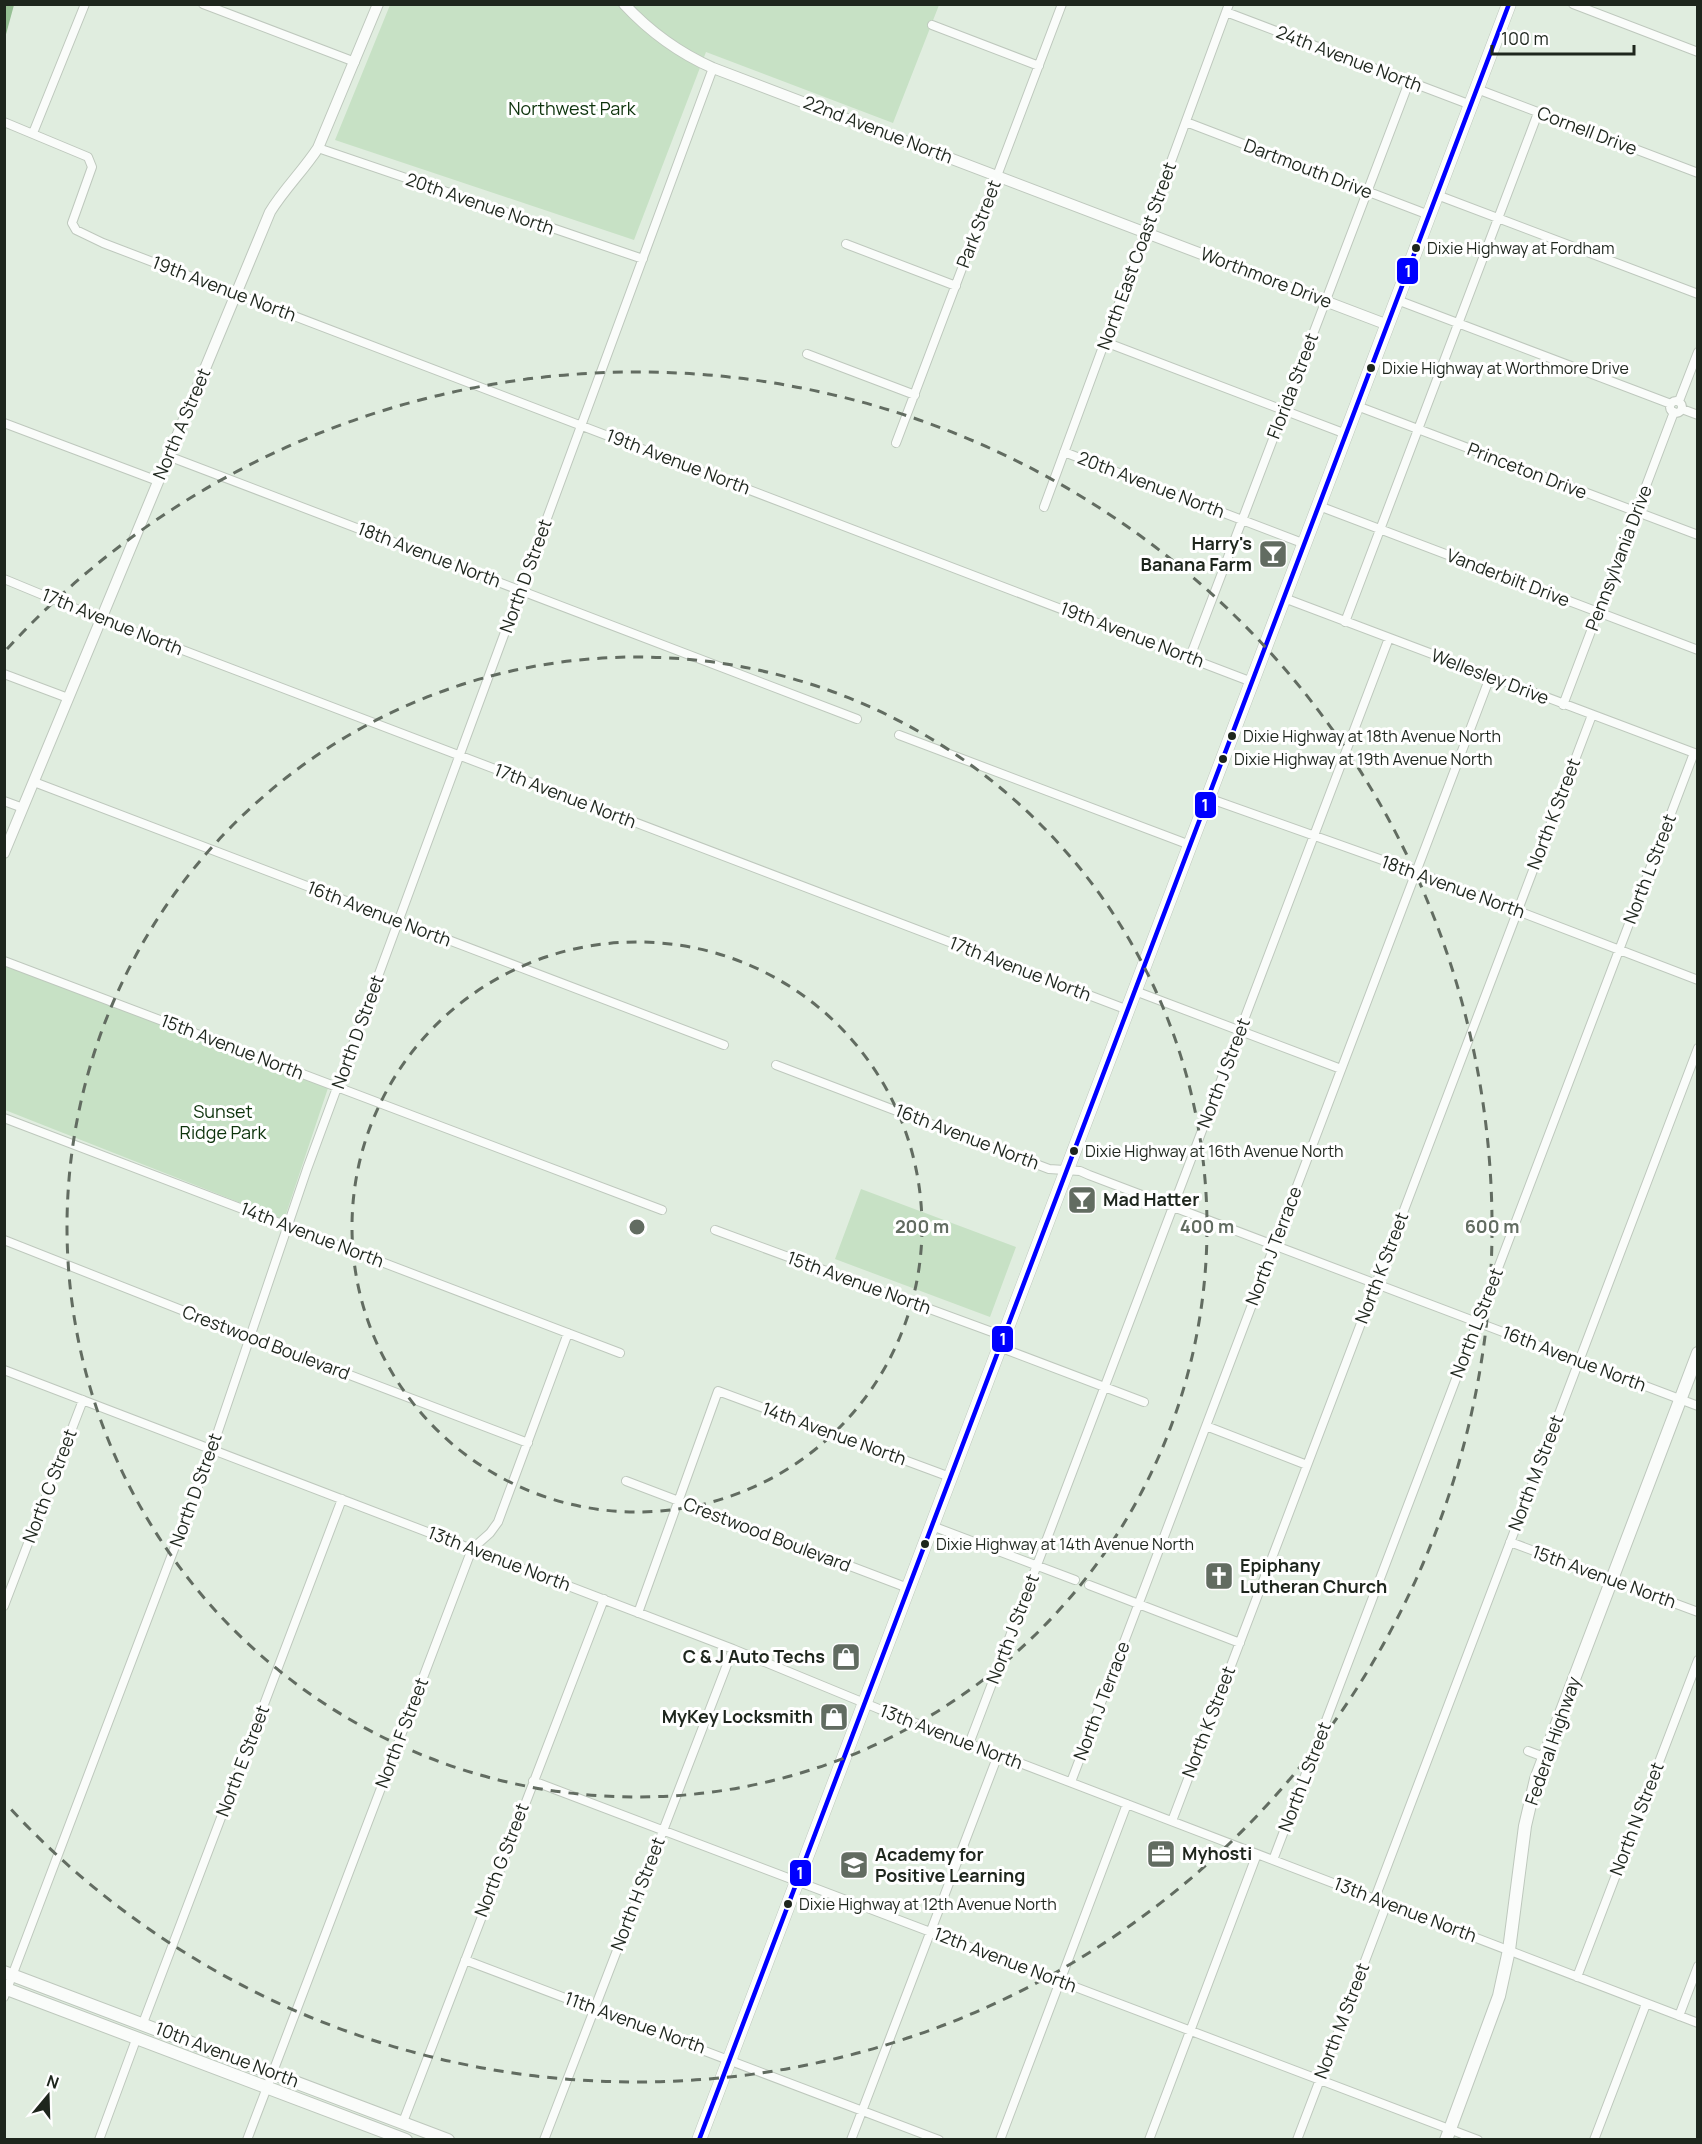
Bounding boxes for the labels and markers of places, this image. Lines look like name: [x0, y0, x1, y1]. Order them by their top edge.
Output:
place label: Dixie Highway at Fordham: [1427, 237, 1615, 259]
marker: Dixie Highway at Fordham: [1410, 242, 1422, 254]
place label: Dixie Highway at Worthmore Drive: [1382, 357, 1629, 379]
marker: Dixie Highway at Worthmore Drive: [1365, 362, 1377, 374]
place label: Harry's Banana Farm: [1141, 531, 1252, 576]
bar icon: Harry's Banana Farm: [1257, 538, 1289, 570]
place label: Dixie Highway at 18th Avenue North: [1243, 725, 1501, 747]
marker: Dixie Highway at 18th Avenue North: [1226, 730, 1238, 742]
place label: Dixie Highway at 19th Avenue North: [1234, 748, 1493, 770]
marker: Dixie Highway at 19th Avenue North: [1217, 753, 1229, 765]
place label: Dixie Highway at 16th Avenue North: [1085, 1140, 1344, 1162]
marker: Dixie Highway at 16th Avenue North: [1068, 1145, 1080, 1157]
bar icon: Mad Hatter: [1066, 1184, 1098, 1216]
place label: Mad Hatter: [1103, 1187, 1199, 1211]
centre of rings: [627, 1217, 647, 1237]
place label: Dixie Highway at 14th Avenue North: [936, 1533, 1194, 1555]
marker: Dixie Highway at 14th Avenue North: [919, 1538, 931, 1550]
place label: Epiphany Lutheran Church: [1240, 1553, 1387, 1598]
church icon: Epiphany Lutheran Church: [1203, 1560, 1235, 1592]
shop icon: C & J Auto Techs: [830, 1641, 862, 1673]
place label: C & J Auto Techs: [683, 1644, 825, 1668]
shop icon: MyKey Locksmith: [818, 1701, 850, 1733]
place label: MyKey Locksmith: [662, 1704, 813, 1728]
office icon: Myhosti: [1145, 1838, 1177, 1870]
place label: Myhosti: [1182, 1841, 1252, 1865]
place label: Academy for Positive Learning: [875, 1842, 1025, 1887]
school or university icon: Academy for Positive Learning: [838, 1849, 870, 1881]
place label: Dixie Highway at 12th Avenue North: [799, 1893, 1057, 1915]
marker: Dixie Highway at 12th Avenue North: [782, 1898, 794, 1910]

